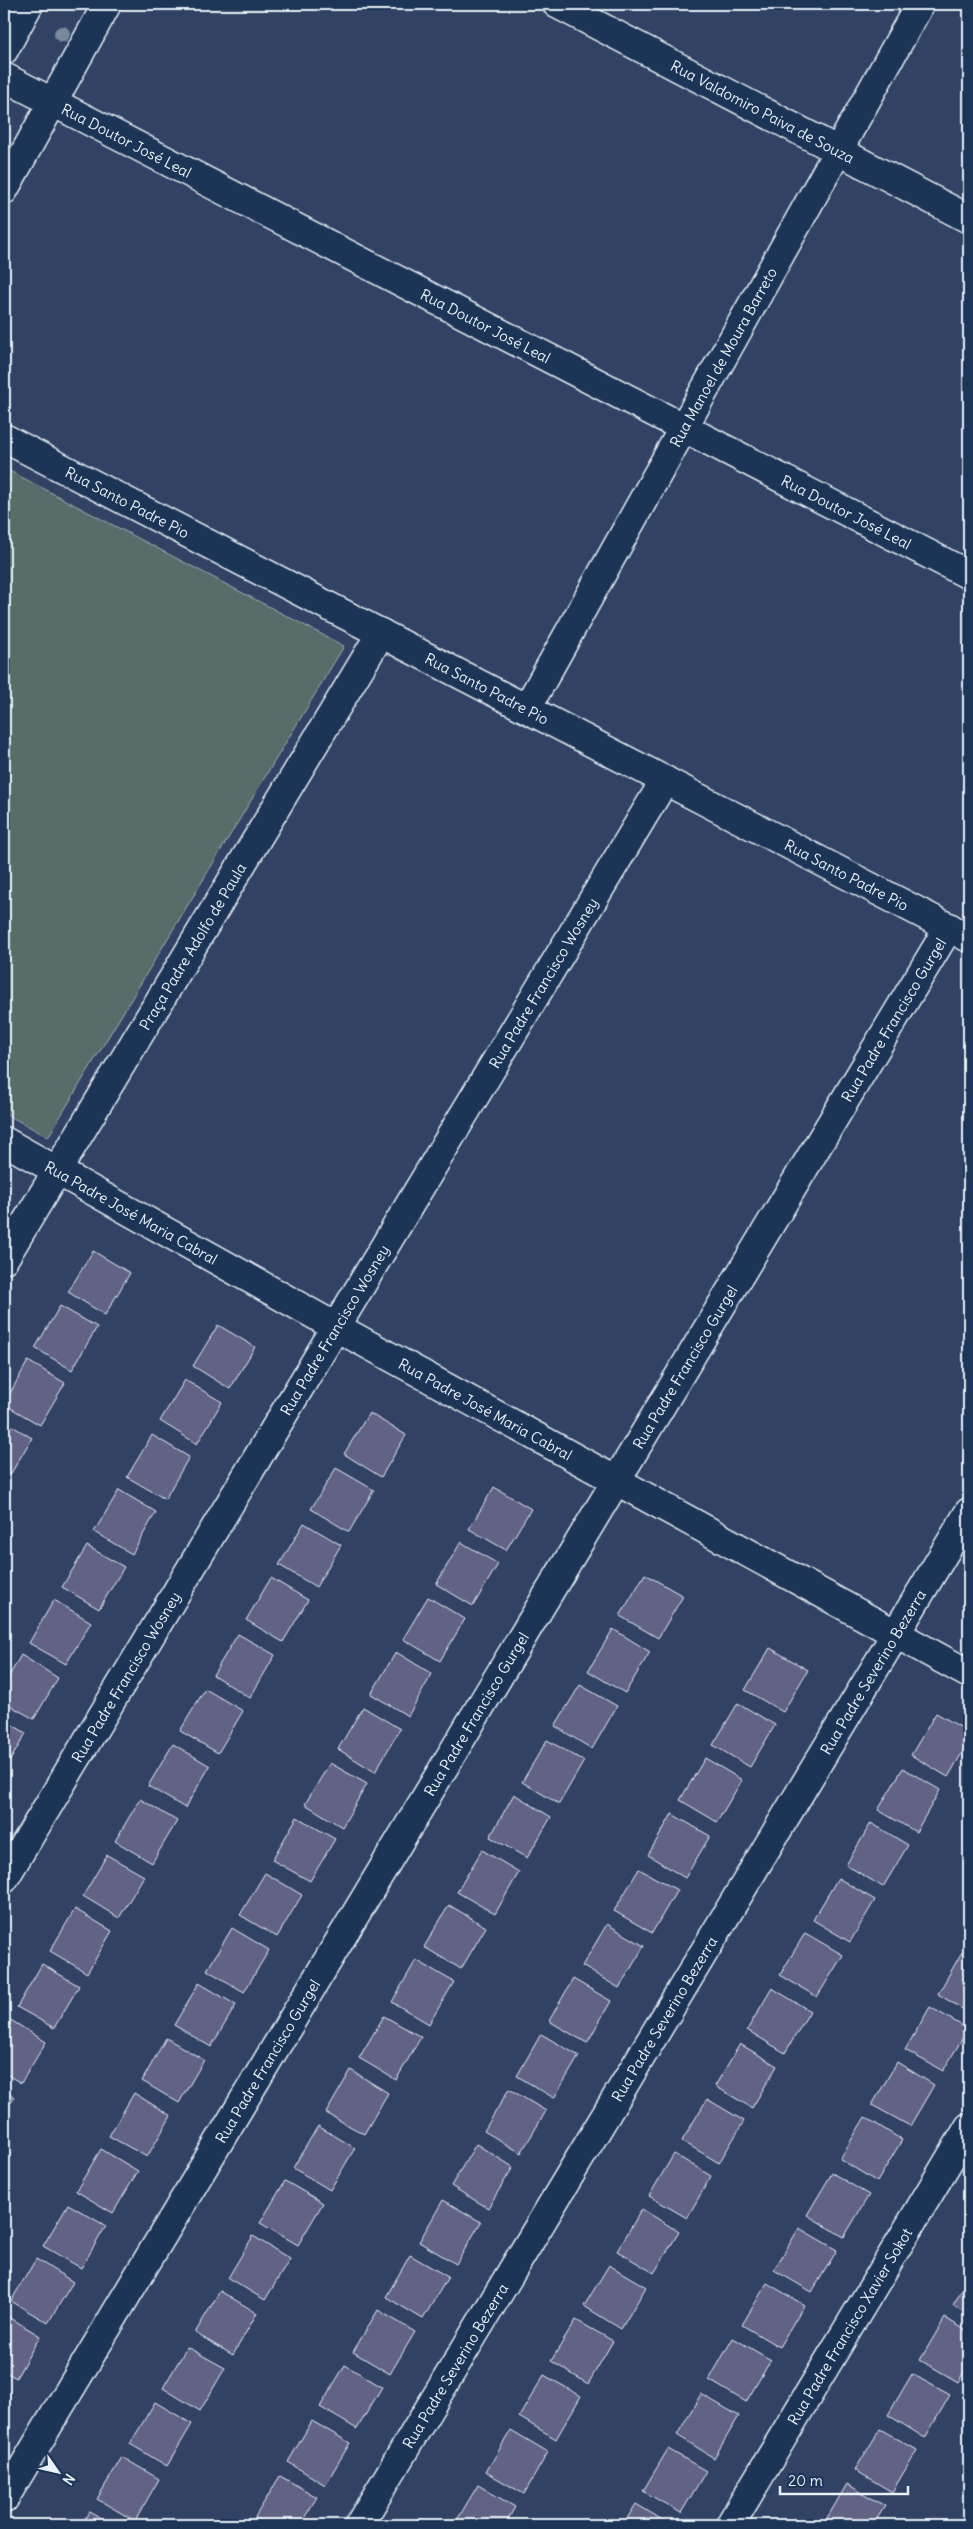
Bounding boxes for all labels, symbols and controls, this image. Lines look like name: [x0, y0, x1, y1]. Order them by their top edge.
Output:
street label: Rua Valdomiro Paiva de Souza: [668, 56, 858, 167]
street label: Rua Doutor José Leal: [58, 99, 195, 182]
street label: Rua Manoel de Moura Barreto: [665, 264, 781, 450]
street label: Rua Doutor José Leal: [417, 284, 554, 367]
street label: Rua Santo Padre Pio: [62, 462, 193, 542]
street label: Rua Doutor José Leal: [778, 470, 915, 553]
street label: Rua Santo Padre Pio: [422, 648, 552, 728]
street label: Rua Santo Padre Pio: [781, 835, 912, 915]
street label: Praça Padre Adolfo de Paula: [135, 859, 250, 1033]
street label: Rua Padre Francisco Wosney: [485, 894, 602, 1071]
street label: Rua Padre Francisco Gurgel: [837, 934, 950, 1105]
street label: Rua Padre José Maria Cabral: [42, 1156, 221, 1268]
street label: Rua Padre Francisco Wosney: [276, 1241, 393, 1419]
street label: Rua Padre Francisco Gurgel: [628, 1282, 741, 1452]
street label: Rua Padre José Maria Cabral: [395, 1354, 576, 1464]
street label: Rua Padre Severino Bezerra: [816, 1585, 930, 1758]
street label: Rua Padre Francisco Wosney: [67, 1588, 184, 1766]
street label: Rua Padre Francisco Gurgel: [419, 1629, 532, 1799]
street label: Rua Padre Severino Bezerra: [607, 1932, 721, 2105]
street label: Rua Padre Francisco Gurgel: [211, 1976, 324, 2146]
street label: Rua Padre Francisco Xavier Sokot: [783, 2224, 916, 2428]
street label: Rua Padre Severino Bezerra: [398, 2279, 512, 2452]
north arrow: [32, 2446, 82, 2496]
scale bar: [780, 2464, 908, 2496]
text: N: [59, 2470, 79, 2488]
text: 20 m: [788, 2471, 823, 2490]

